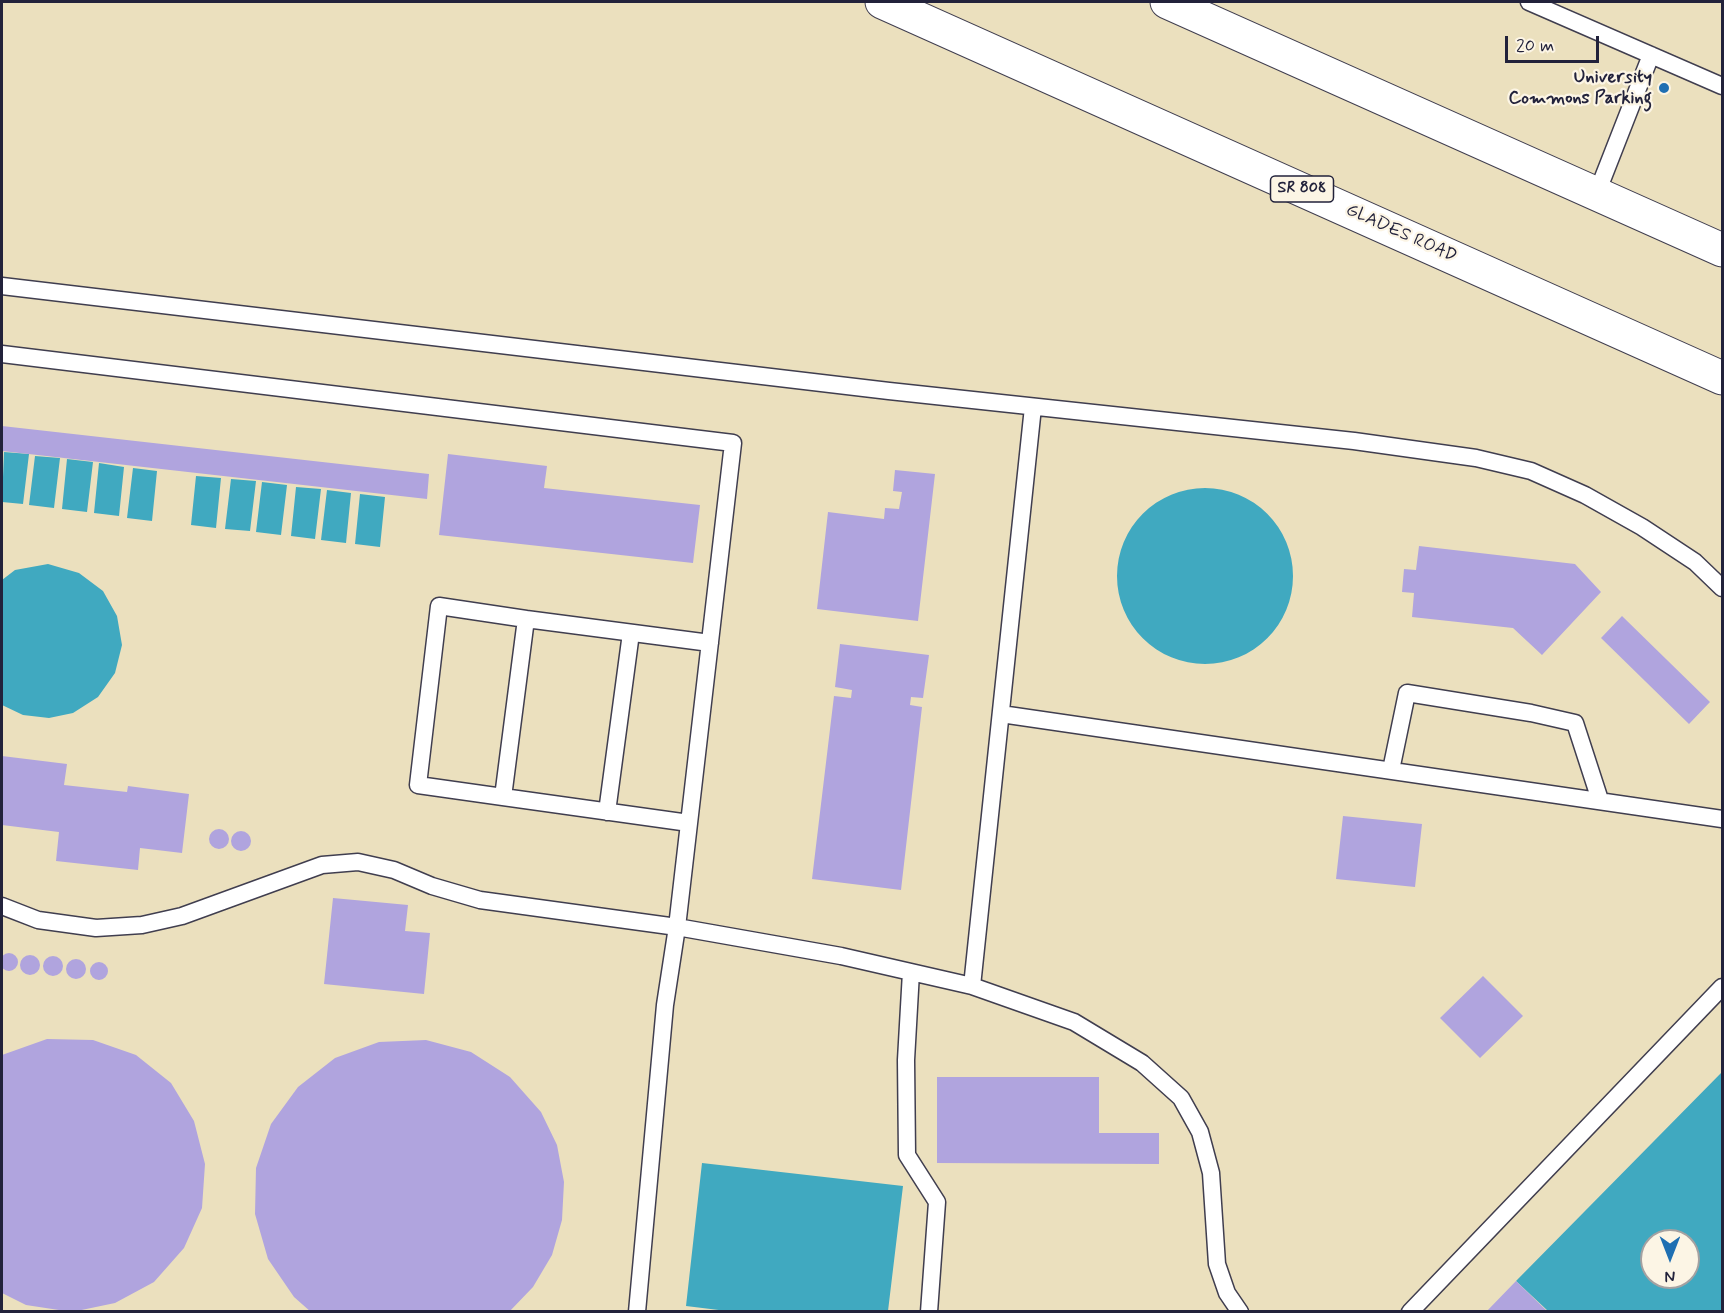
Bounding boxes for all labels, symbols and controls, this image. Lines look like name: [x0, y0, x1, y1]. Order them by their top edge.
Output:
scale bar: [1508, 24, 1602, 62]
text: 20 m: [1516, 34, 1554, 58]
place label: University Commons Parking: [1508, 67, 1652, 110]
marker: University Commons Parking: [1657, 81, 1671, 95]
road number: SR 808: [1270, 176, 1334, 202]
street label: GLADES ROAD: [1342, 200, 1460, 268]
north arrow: [1640, 1229, 1700, 1289]
text: N: [1665, 1265, 1675, 1286]

